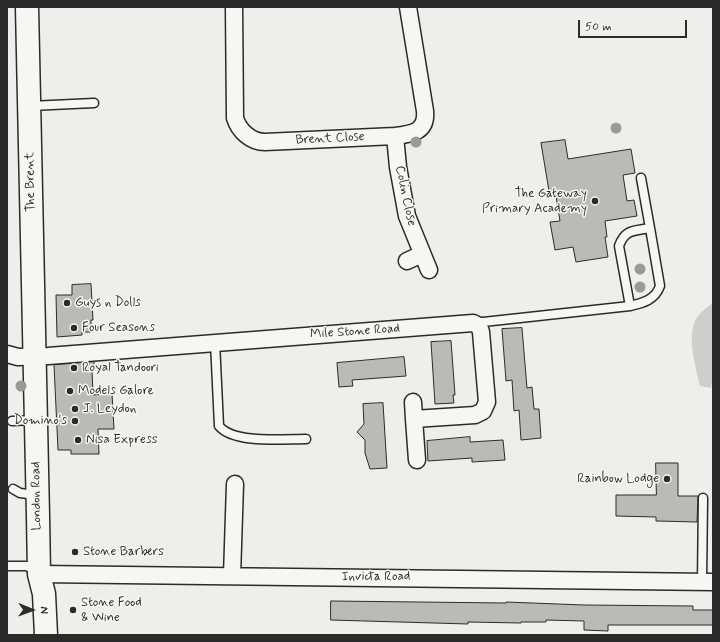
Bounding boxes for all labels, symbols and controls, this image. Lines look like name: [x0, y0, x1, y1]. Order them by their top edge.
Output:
scale bar: [580, 12, 689, 38]
text: 50 m: [585, 19, 612, 35]
street label: Brent Close: [295, 129, 365, 149]
street label: The Brent: [23, 152, 39, 212]
street label: Colin Close: [391, 164, 419, 228]
place label: The Gateway Primary Academy: [482, 186, 587, 217]
marker: The Gateway Primary Academy: [590, 196, 600, 206]
place label: Guys n Dolls: [75, 295, 141, 311]
marker: Guys n Dolls: [62, 298, 72, 308]
place label: Four Seasons: [82, 320, 155, 336]
street label: Mile Stone Road: [310, 321, 400, 343]
marker: Four Seasons: [69, 323, 79, 333]
place label: Royal Tandoori: [82, 360, 159, 376]
marker: Royal Tandoori: [69, 363, 79, 373]
place label: Models Galore: [78, 383, 154, 399]
marker: Models Galore: [65, 386, 75, 396]
place label: J. Leydon: [83, 401, 136, 417]
marker: J. Leydon: [70, 404, 80, 414]
place label: Domino's: [14, 413, 67, 429]
marker: Domino's: [70, 416, 80, 426]
place label: Nisa Express: [86, 432, 157, 448]
marker: Nisa Express: [73, 435, 83, 445]
street label: London Road: [29, 461, 45, 531]
place label: Rainbow Lodge: [577, 471, 659, 487]
marker: Rainbow Lodge: [662, 474, 672, 484]
place label: Stone Barbers: [83, 544, 164, 560]
marker: Stone Barbers: [70, 547, 80, 557]
street label: Invicta Road: [342, 569, 410, 585]
north arrow: [12, 590, 52, 630]
place label: Stone Food & Wine: [81, 595, 142, 626]
marker: Stone Food & Wine: [68, 605, 78, 615]
text: N: [37, 606, 51, 614]

